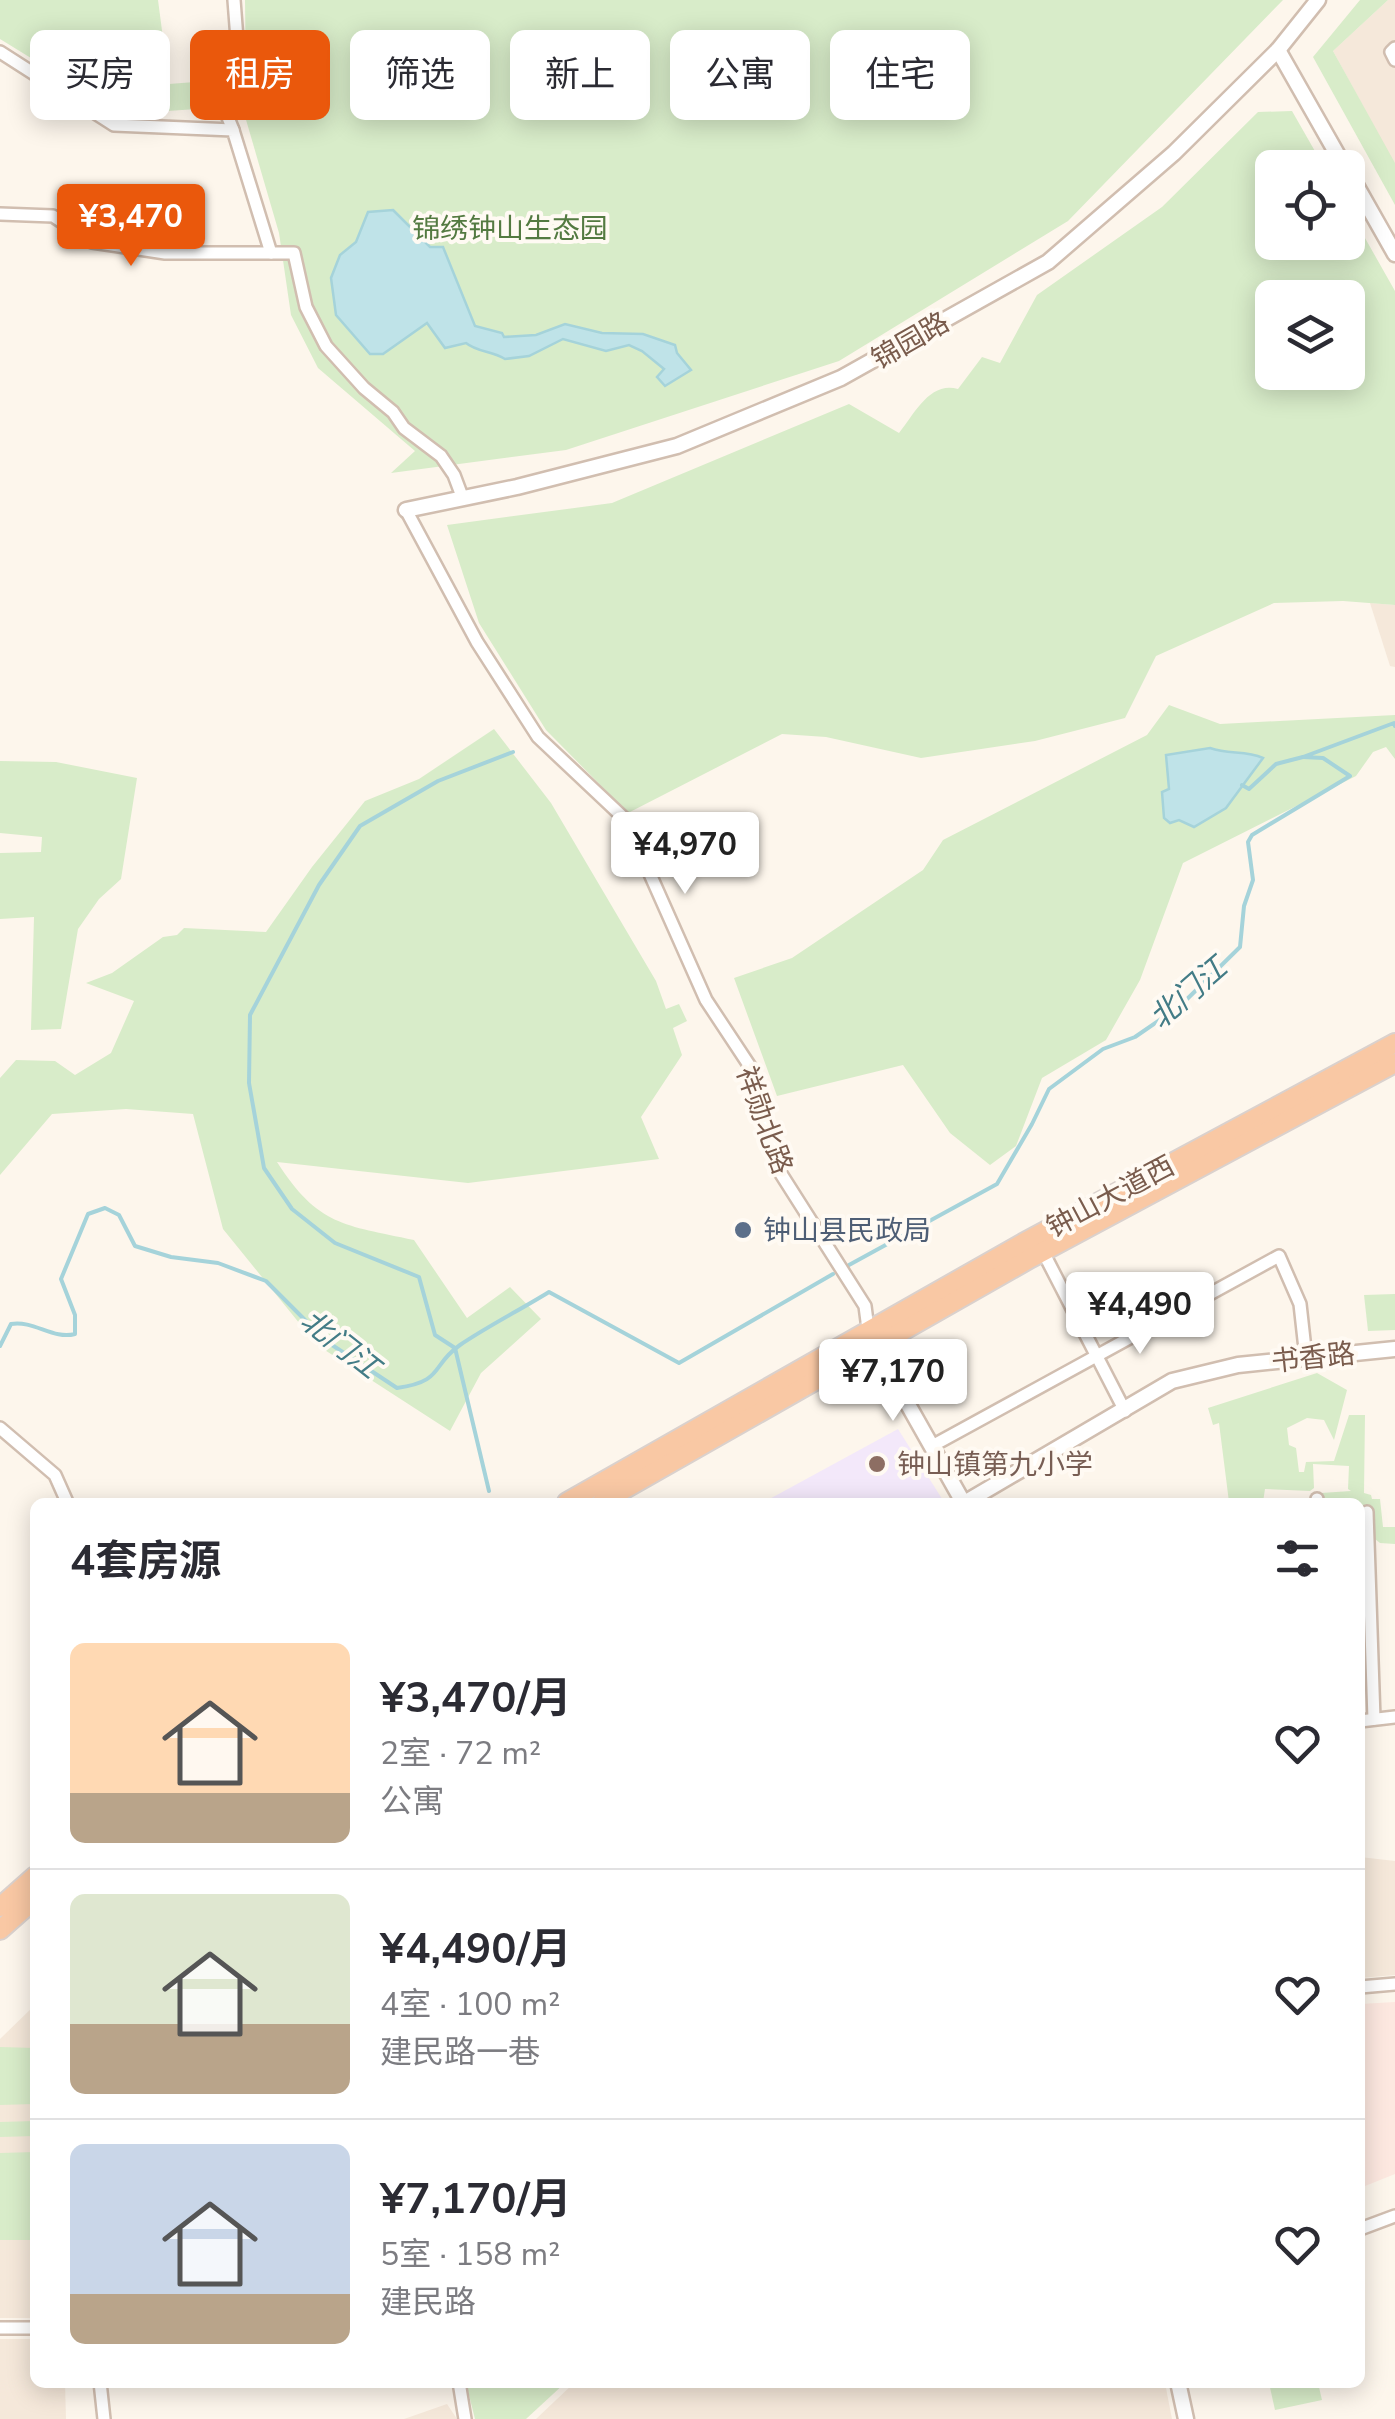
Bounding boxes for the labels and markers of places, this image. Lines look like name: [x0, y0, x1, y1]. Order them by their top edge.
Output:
pin: ¥3,470: [50, 184, 212, 269]
pin: ¥4,970: [604, 812, 766, 897]
place label: 钟山县民政局: [763, 1212, 931, 1250]
marker: 钟山县民政局: [732, 1219, 754, 1241]
pin: ¥4,490: [1059, 1272, 1221, 1357]
pin: ¥7,170: [812, 1339, 974, 1424]
place label: 钟山镇第九小学: [897, 1446, 1093, 1484]
marker: 钟山镇第九小学: [866, 1453, 888, 1475]

